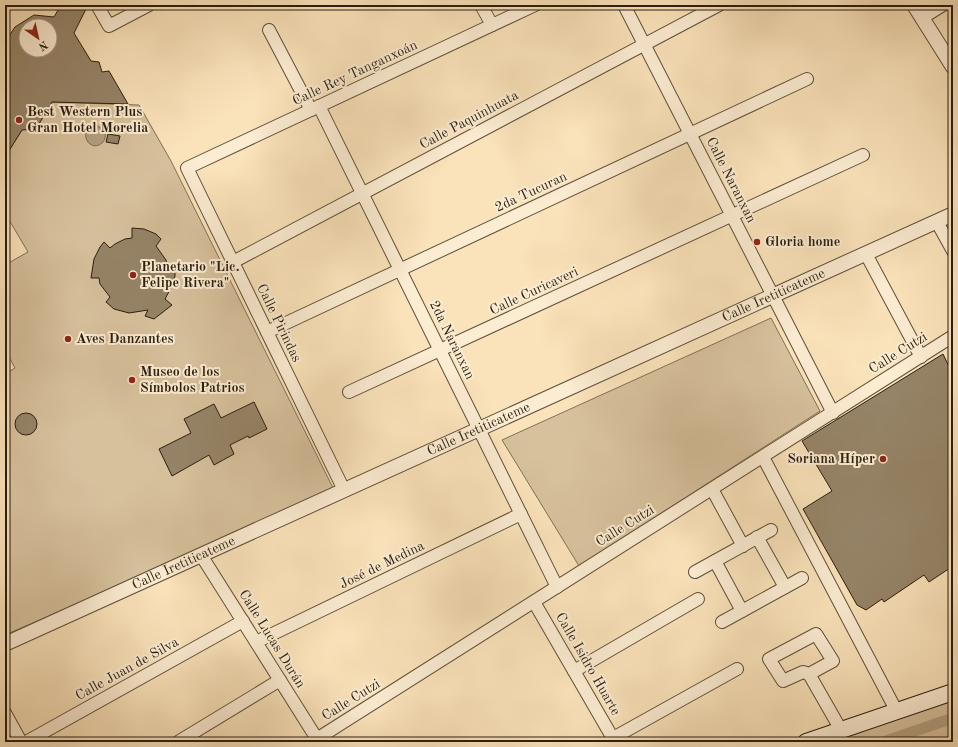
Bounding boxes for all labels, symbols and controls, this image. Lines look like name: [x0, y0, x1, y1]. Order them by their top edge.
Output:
north arrow: [18, 18, 58, 58]
text: N: [36, 38, 49, 52]
street label: Calle Rey Tanganxoán: [290, 38, 420, 108]
street label: Calle Paquinhuata: [417, 88, 521, 152]
place label: Best Western Plus Gran Hotel Morelia: [27, 105, 148, 135]
marker: Best Western Plus Gran Hotel Morelia: [14, 115, 24, 125]
street label: Calle Naranxan: [703, 135, 759, 225]
street label: 2da Tucuran: [493, 169, 569, 215]
place label: Gloria home: [765, 235, 840, 249]
marker: Gloria home: [752, 237, 762, 247]
place label: Planetario "Lic. Felipe Rivera": [141, 260, 240, 290]
street label: Calle Curicaveri: [488, 264, 581, 318]
street label: Calle Iretiticateme: [720, 266, 827, 325]
marker: Planetario "Lic. Felipe Rivera": [128, 270, 138, 280]
street label: Calle Pirindas: [254, 282, 304, 364]
street label: 2da Naranxan: [427, 298, 477, 382]
street label: Calle Cutzi: [866, 329, 930, 376]
place label: Aves Danzantes: [76, 332, 174, 346]
marker: Aves Danzantes: [63, 334, 73, 344]
place label: Museo de los Símbolos Patrios: [140, 365, 245, 395]
marker: Museo de los Símbolos Patrios: [127, 375, 137, 385]
street label: Calle Iretiticateme: [425, 400, 532, 459]
place label: Soriana Híper: [787, 452, 875, 466]
marker: Soriana Híper: [878, 454, 888, 464]
street label: Calle Cutzi: [593, 502, 657, 549]
street label: Calle Iretiticateme: [130, 534, 237, 592]
street label: José de Medina: [337, 538, 427, 592]
street label: Calle Lucas Durán: [236, 588, 308, 691]
street label: Calle Isidro Huarte: [553, 610, 623, 718]
street label: Calle Juan de Silva: [73, 635, 181, 703]
street label: Calle Cutzi: [319, 676, 383, 723]

